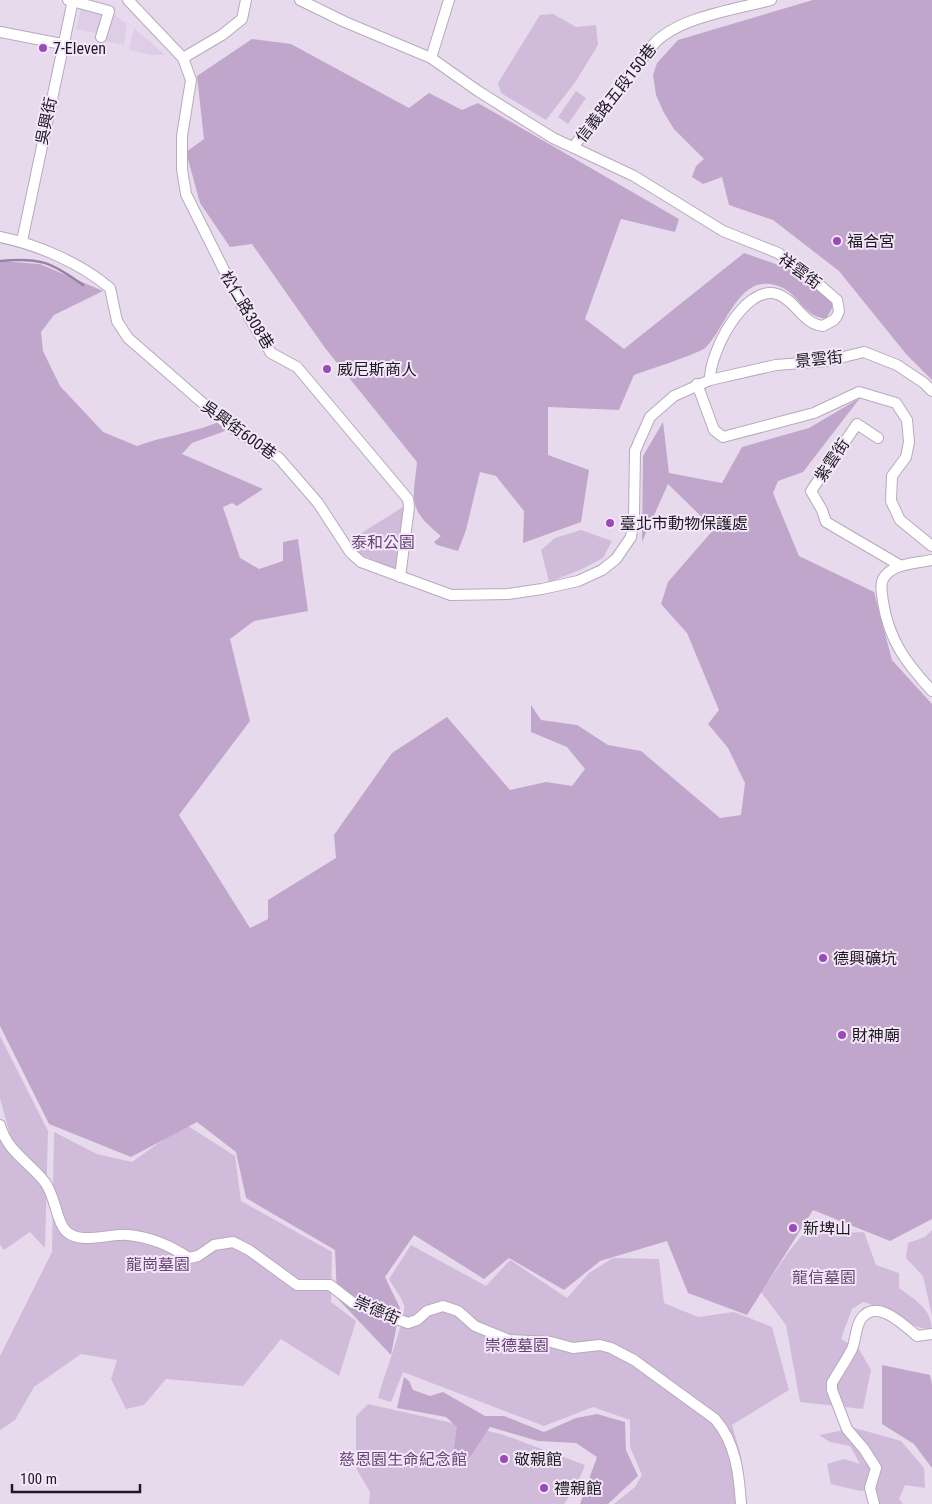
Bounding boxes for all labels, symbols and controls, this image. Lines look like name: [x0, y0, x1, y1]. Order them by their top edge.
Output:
place label: 7-Eleven: [53, 39, 106, 58]
street label: 信義路五段150巷: [572, 40, 660, 146]
marker: 7-Eleven: [37, 42, 49, 54]
street label: 吳興街: [32, 96, 60, 146]
place label: 福合宮: [847, 232, 895, 251]
marker: 福合宮: [831, 235, 843, 247]
street label: 祥雲街: [775, 249, 825, 293]
street label: 松仁路308巷: [216, 268, 278, 352]
street label: 景雲街: [794, 347, 844, 371]
place label: 威尼斯商人: [337, 360, 417, 379]
marker: 威尼斯商人: [321, 363, 333, 375]
street label: 吳興街600巷: [198, 397, 280, 463]
street label: 紫雲街: [811, 435, 853, 485]
place label: 臺北市動物保護處: [620, 514, 748, 533]
marker: 臺北市動物保護處: [604, 517, 616, 529]
park label: 泰和公園: [351, 533, 415, 552]
place label: 德興礦坑: [833, 949, 897, 968]
marker: 德興礦坑: [817, 952, 829, 964]
place label: 財神廟: [852, 1026, 900, 1045]
marker: 財神廟: [836, 1029, 848, 1041]
place label: 新埤山: [803, 1219, 851, 1238]
marker: 新埤山: [787, 1222, 799, 1234]
park label: 龍崗墓園: [126, 1255, 190, 1274]
park label: 龍信墓園: [792, 1268, 856, 1287]
street label: 崇德街: [351, 1292, 403, 1328]
park label: 崇德墓園: [485, 1336, 549, 1355]
park label: 慈恩園生命紀念館: [339, 1450, 467, 1469]
place label: 敬親館: [514, 1450, 562, 1469]
marker: 敬親館: [498, 1453, 510, 1465]
scale bar: [12, 1462, 140, 1494]
text: 100 m: [20, 1470, 57, 1488]
place label: 禮親館: [554, 1479, 602, 1498]
marker: 禮親館: [538, 1482, 550, 1494]

